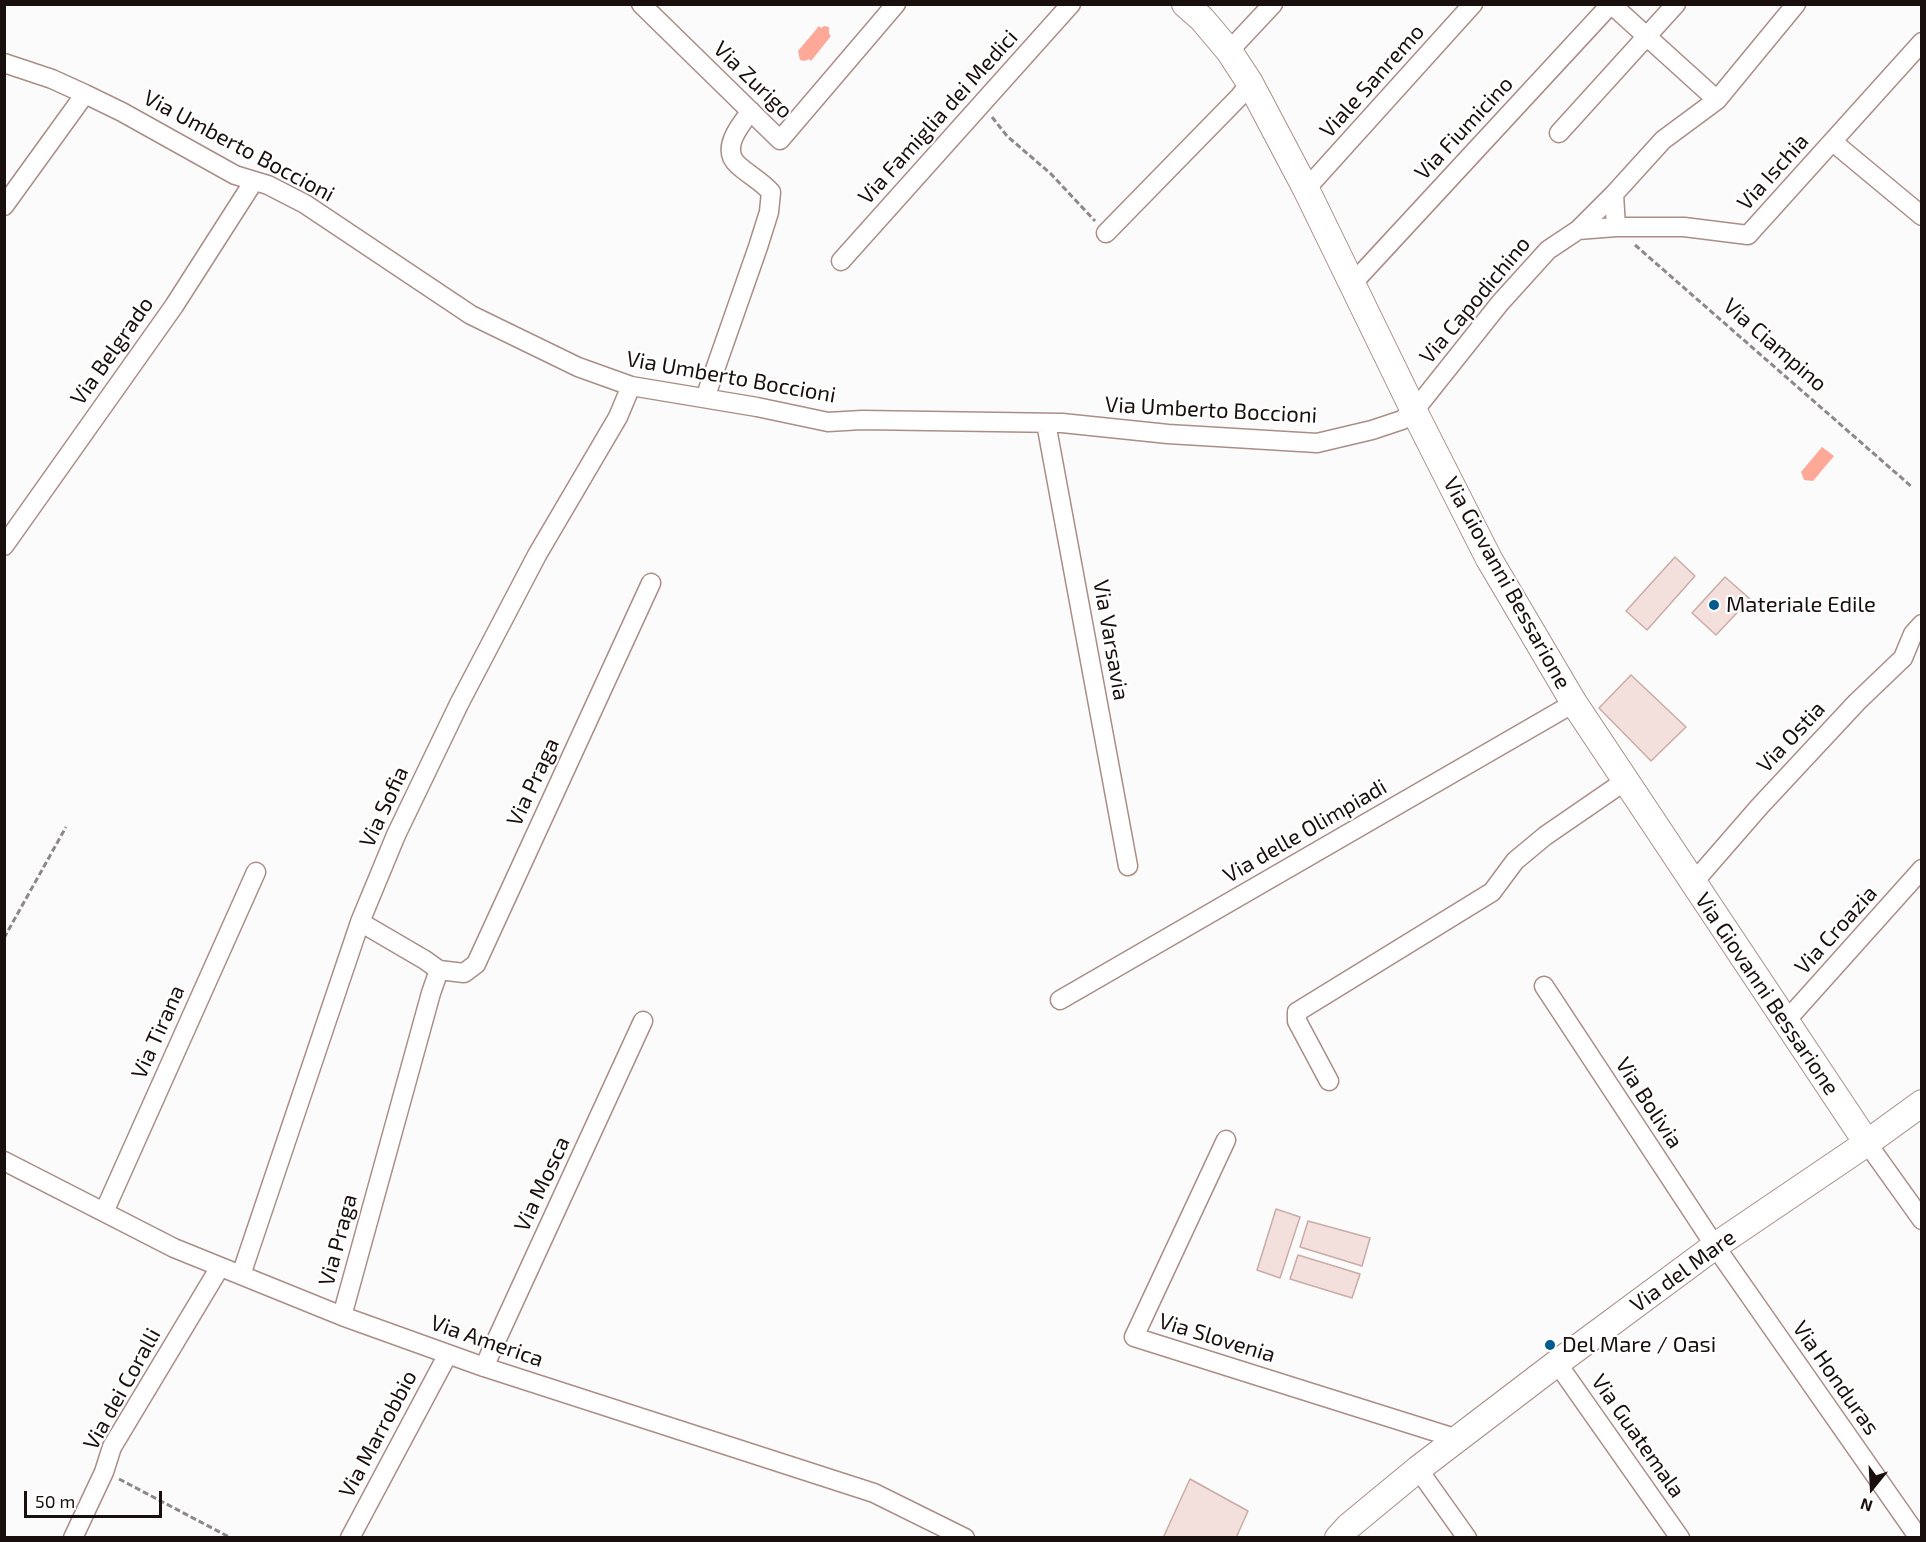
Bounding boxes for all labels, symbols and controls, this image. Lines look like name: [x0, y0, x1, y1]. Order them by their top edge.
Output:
street label: Viale Sanremo: [1314, 19, 1430, 143]
street label: Via Famiglia dei Medici: [853, 24, 1023, 210]
street label: Via Zurigo: [708, 36, 798, 124]
street label: Via Fiumicino: [1409, 71, 1519, 185]
street label: Via Umberto Boccioni: [139, 84, 339, 208]
street label: Via Ischia: [1732, 128, 1814, 216]
street label: Via Capodichino: [1414, 231, 1536, 369]
street label: Via Belgrado: [65, 292, 159, 410]
street label: Via Ciampino: [1718, 293, 1832, 397]
street label: Via Umberto Boccioni: [624, 346, 838, 408]
street label: Via Umberto Boccioni: [1104, 391, 1318, 429]
street label: Via Giovanni Bessarione: [1438, 472, 1576, 694]
street label: Via Varsavia: [1087, 578, 1135, 702]
place label: Materiale Edile: [1726, 592, 1876, 618]
marker: Materiale Edile: [1707, 598, 1721, 612]
street label: Via Ostia: [1751, 696, 1831, 778]
street label: Via Praga: [501, 734, 565, 830]
street label: Via Sofia: [354, 762, 414, 852]
street label: Via delle Olimpiadi: [1219, 773, 1391, 889]
street label: Via Croazia: [1789, 880, 1883, 980]
street label: Via Giovanni Bessarione: [1689, 888, 1845, 1100]
street label: Via Tirana: [126, 981, 190, 1083]
street label: Via Bolivia: [1610, 1053, 1688, 1153]
street label: Via Mosca: [509, 1132, 575, 1236]
street label: Via Praga: [313, 1191, 363, 1289]
street label: Via del Mare: [1625, 1224, 1741, 1318]
street label: Via Slovenia: [1155, 1308, 1279, 1368]
street label: Via America: [427, 1309, 547, 1373]
street label: Via Honduras: [1787, 1316, 1885, 1440]
street label: Via dei Coralli: [78, 1324, 166, 1454]
place label: Del Mare / Oasi: [1562, 1332, 1716, 1358]
marker: Del Mare / Oasi: [1543, 1338, 1557, 1352]
street label: Via Marrobbio: [333, 1366, 423, 1502]
street label: Via Guatemala: [1586, 1369, 1690, 1503]
north arrow: [1842, 1458, 1902, 1518]
scale bar: [27, 1479, 165, 1517]
text: 50 m: [35, 1490, 75, 1512]
text: N: [1858, 1495, 1875, 1516]

